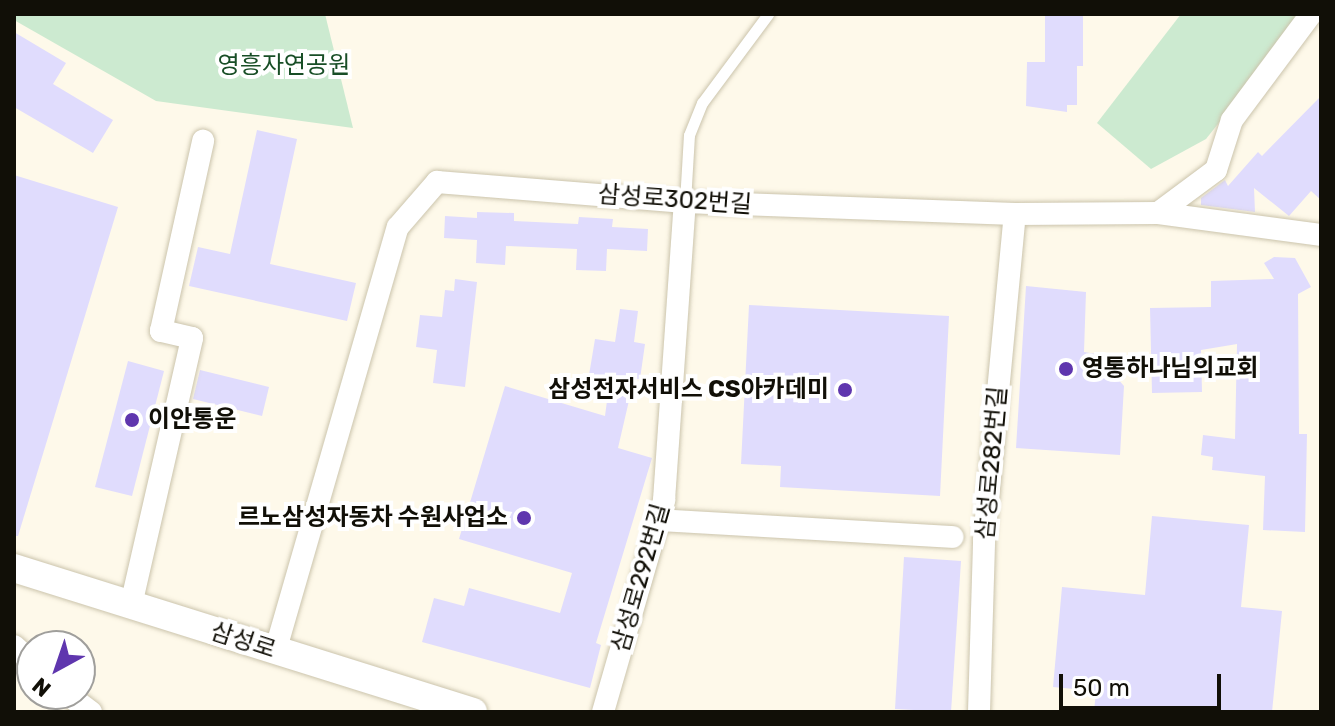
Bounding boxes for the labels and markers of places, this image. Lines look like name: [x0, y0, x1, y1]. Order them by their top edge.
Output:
place label: 영통하나님의교회: [1082, 355, 1259, 383]
marker: 영통하나님의교회: [1057, 360, 1075, 378]
place label: 삼성전자서비스 CS아카데미: [548, 376, 829, 404]
marker: 삼성전자서비스 CS아카데미: [836, 381, 854, 399]
place label: 이안통운: [148, 406, 236, 434]
marker: 이안통운: [123, 411, 141, 429]
place label: 르노삼성자동차 수원사업소: [238, 504, 508, 532]
marker: 르노삼성자동차 수원사업소: [515, 509, 533, 527]

